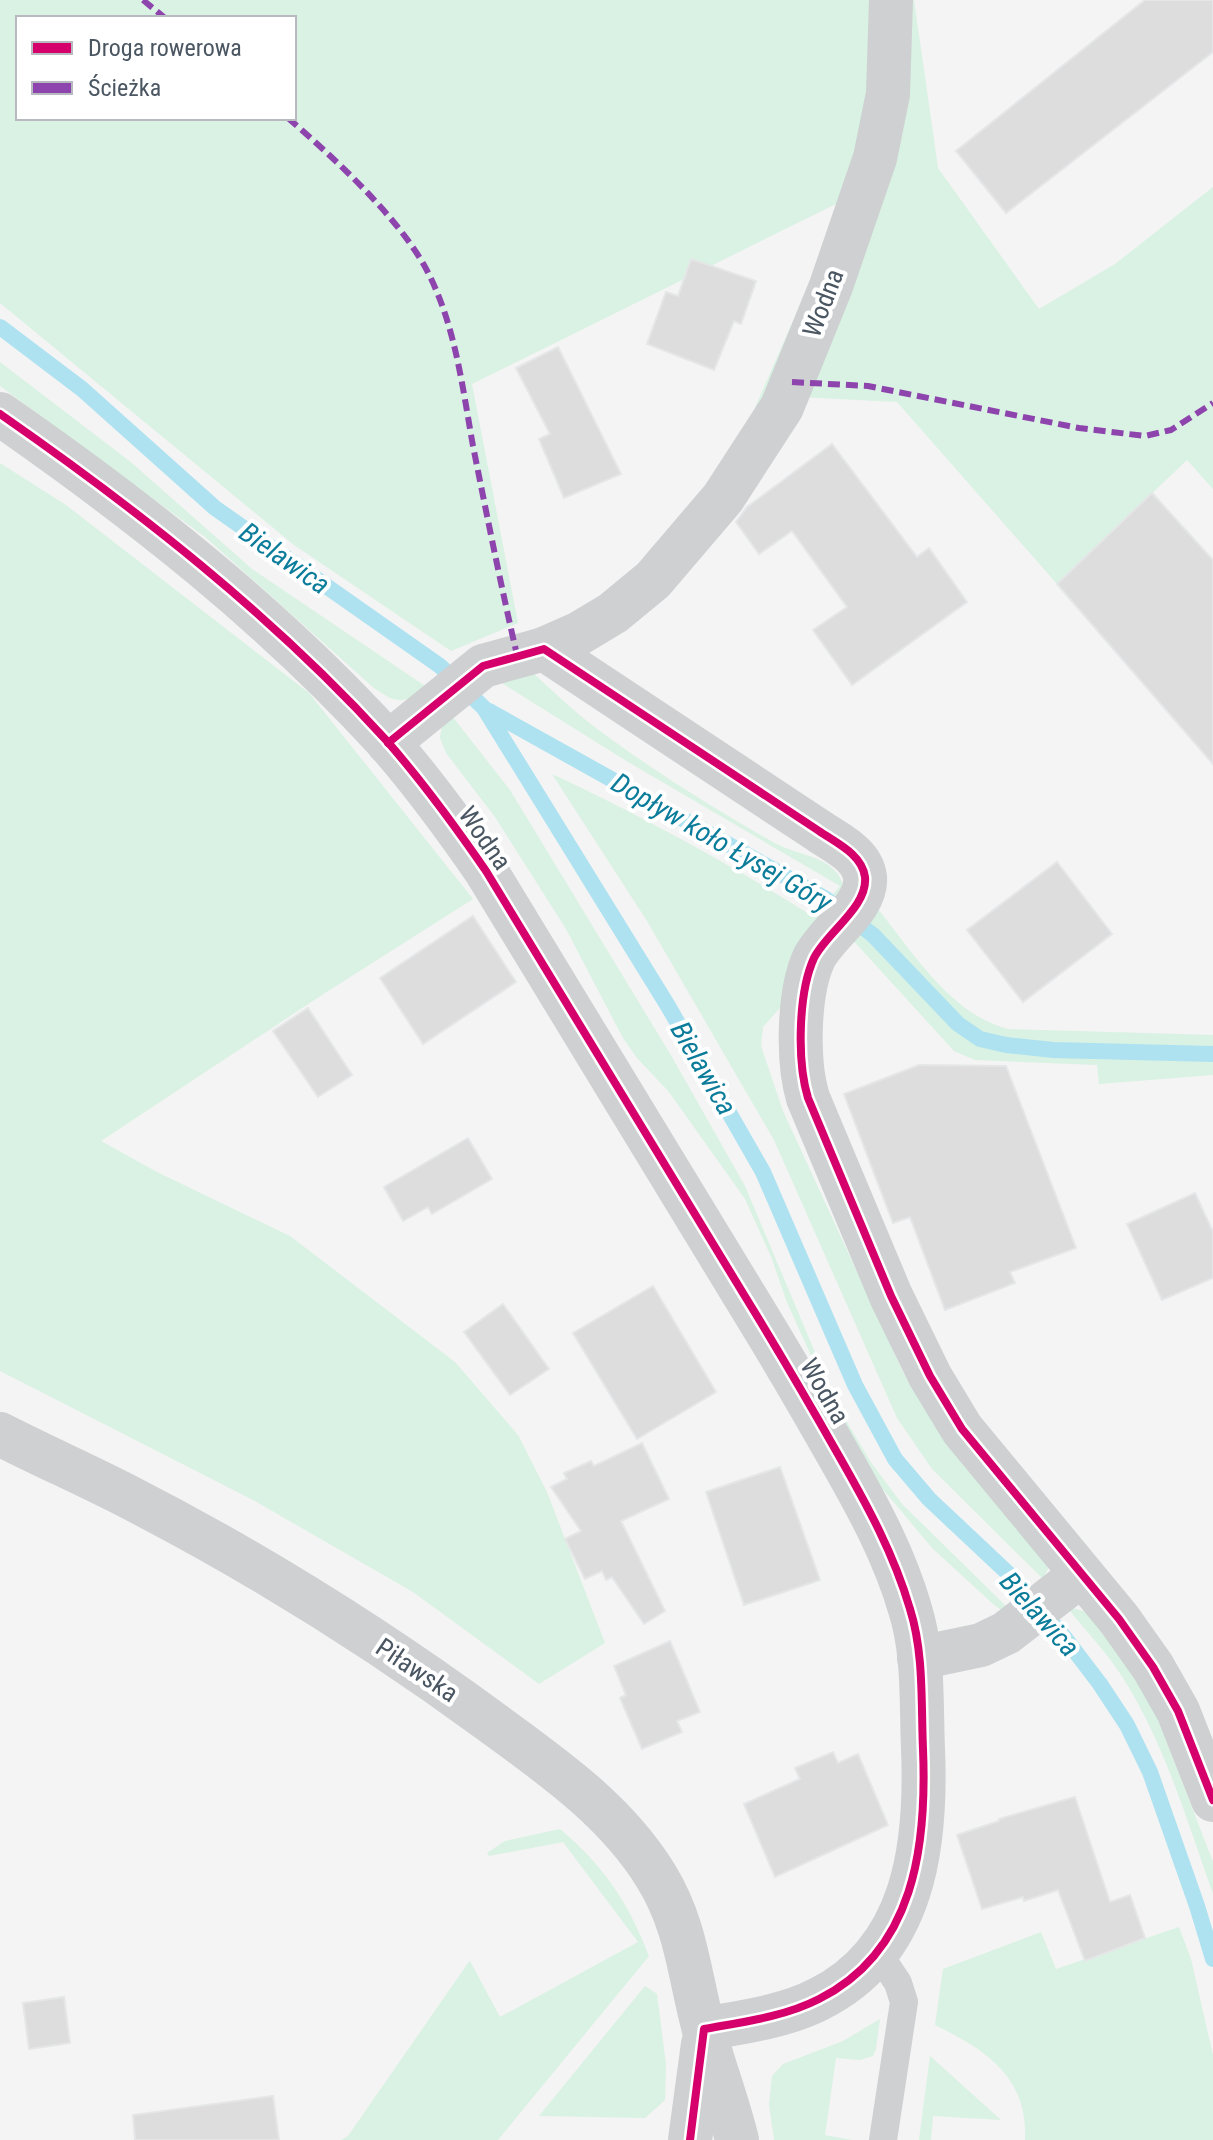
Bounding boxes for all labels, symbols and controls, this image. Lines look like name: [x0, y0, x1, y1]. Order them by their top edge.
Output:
legend: [16, 16, 296, 120]
text: Droga rowerowa: [88, 34, 242, 62]
text: Ścieżka: [88, 74, 161, 102]
street label: Wodna: [796, 265, 850, 341]
water label: Bielawica: [233, 516, 336, 601]
water label: Dopływ koło Łysej Góry: [606, 766, 838, 919]
street label: Wodna: [453, 801, 517, 875]
water label: Bielawica: [664, 1016, 743, 1121]
street label: Wodna: [794, 1353, 856, 1429]
water label: Bielawica: [993, 1565, 1086, 1663]
street label: Piławska: [370, 1632, 464, 1708]

